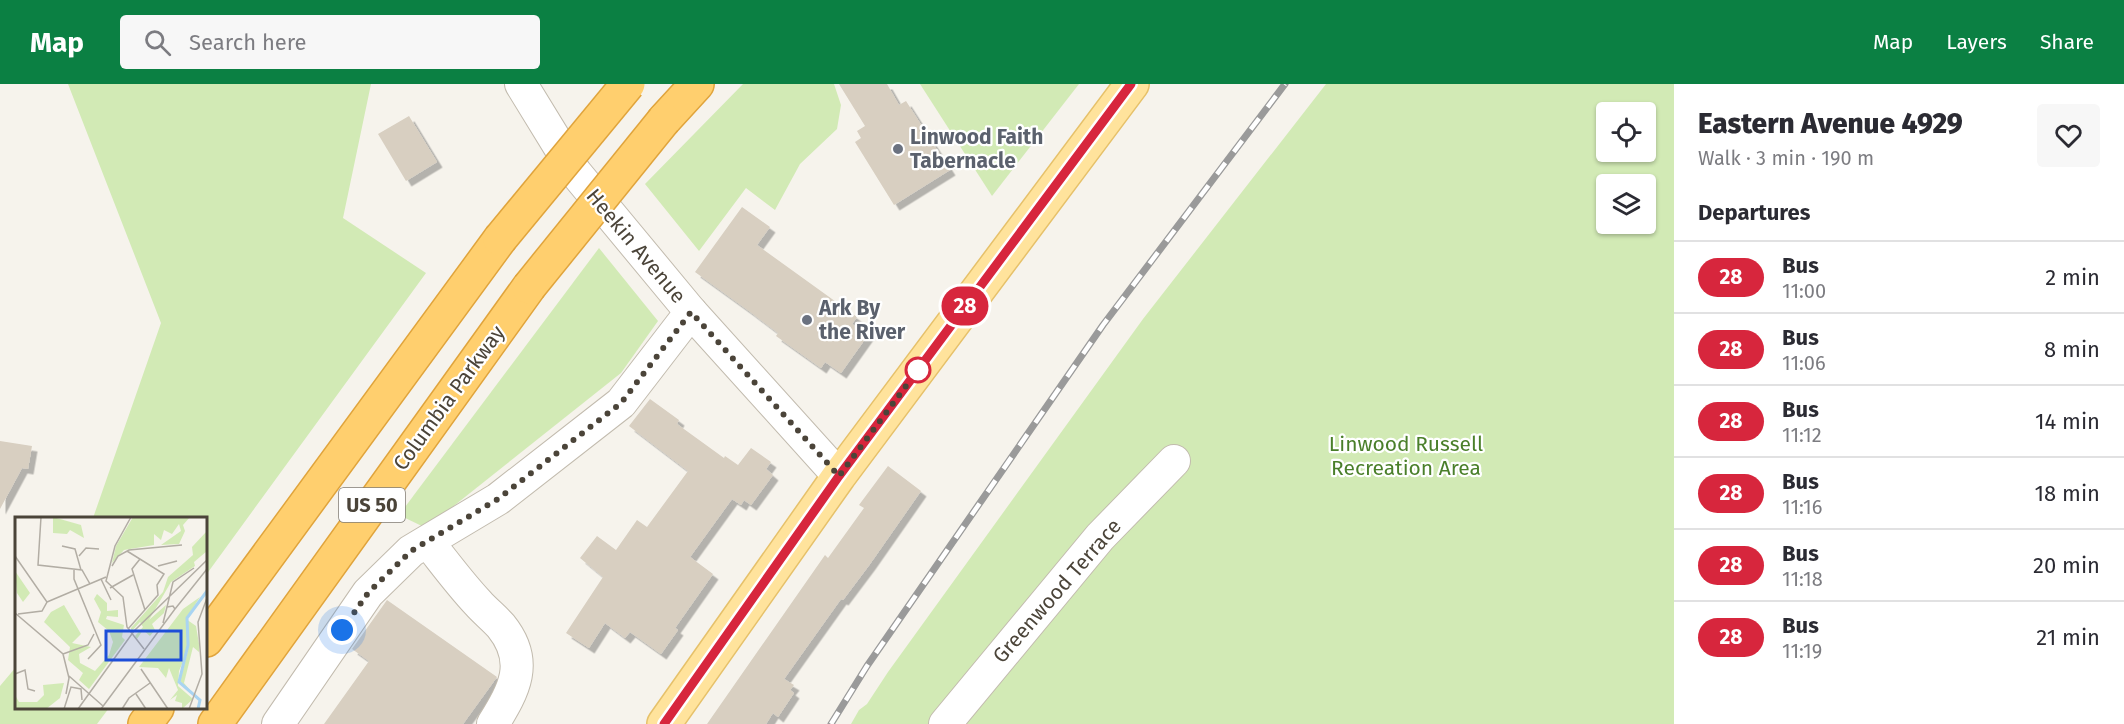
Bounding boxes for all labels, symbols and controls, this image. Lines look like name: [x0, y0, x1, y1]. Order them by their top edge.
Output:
search box: [120, 15, 540, 69]
text: Map: [30, 26, 84, 59]
icon: search: [141, 26, 174, 59]
text: Search here: [189, 29, 307, 56]
text: Map: [1873, 29, 1913, 55]
text: Layers: [1946, 29, 2007, 55]
text: Share: [2040, 29, 2094, 55]
map controls: [1596, 102, 1656, 234]
button: locate: [1596, 102, 1656, 162]
button: heart: [2037, 104, 2100, 167]
text: Eastern Avenue 4929: [1698, 107, 1963, 140]
place label: Linwood Faith Tabernacle: [910, 124, 1043, 174]
marker: Linwood Faith Tabernacle: [891, 142, 905, 156]
text: Walk · 3 min · 190 m: [1698, 146, 1874, 170]
button: layers: [1596, 174, 1656, 234]
street label: Heekin Avenue: [581, 183, 691, 309]
text: Departures: [1698, 199, 1810, 226]
text: Bus: [1782, 252, 1819, 279]
text: 28: [1719, 264, 1743, 290]
text: 2 min: [2045, 264, 2100, 291]
text: 11:00: [1782, 279, 1826, 303]
line badge: 28: [938, 286, 992, 326]
text: 28: [953, 293, 977, 319]
place label: Ark By the River: [818, 295, 906, 345]
marker: Ark By the River: [800, 313, 814, 327]
street label: Columbia Parkway: [388, 320, 511, 476]
text: Bus: [1782, 324, 1819, 351]
text: 28: [1719, 336, 1743, 362]
text: 8 min: [2044, 336, 2100, 363]
text: 11:06: [1782, 351, 1826, 375]
unlabelled marker: [905, 357, 931, 383]
text: Bus: [1782, 396, 1819, 423]
text: 28: [1719, 408, 1743, 434]
text: 14 min: [2035, 408, 2100, 435]
text: 11:12: [1782, 423, 1822, 447]
park label: Linwood Russell Recreation Area: [1329, 431, 1483, 481]
text: Bus: [1782, 468, 1819, 495]
text: 28: [1719, 480, 1743, 506]
text: 18 min: [2035, 480, 2100, 507]
road number: US 50: [339, 488, 405, 522]
text: 11:16: [1782, 495, 1822, 519]
street label: Greenwood Terrace: [987, 514, 1127, 668]
inset map: [15, 517, 207, 709]
text: Bus: [1782, 540, 1819, 567]
text: 28: [1719, 552, 1743, 578]
text: 20 min: [2033, 552, 2100, 579]
text: 11:18: [1782, 567, 1823, 591]
text: Bus: [1782, 612, 1819, 639]
your location: [327, 615, 357, 645]
text: 28: [1719, 624, 1743, 650]
text: 21 min: [2036, 624, 2100, 651]
text: 11:19: [1782, 639, 1822, 663]

